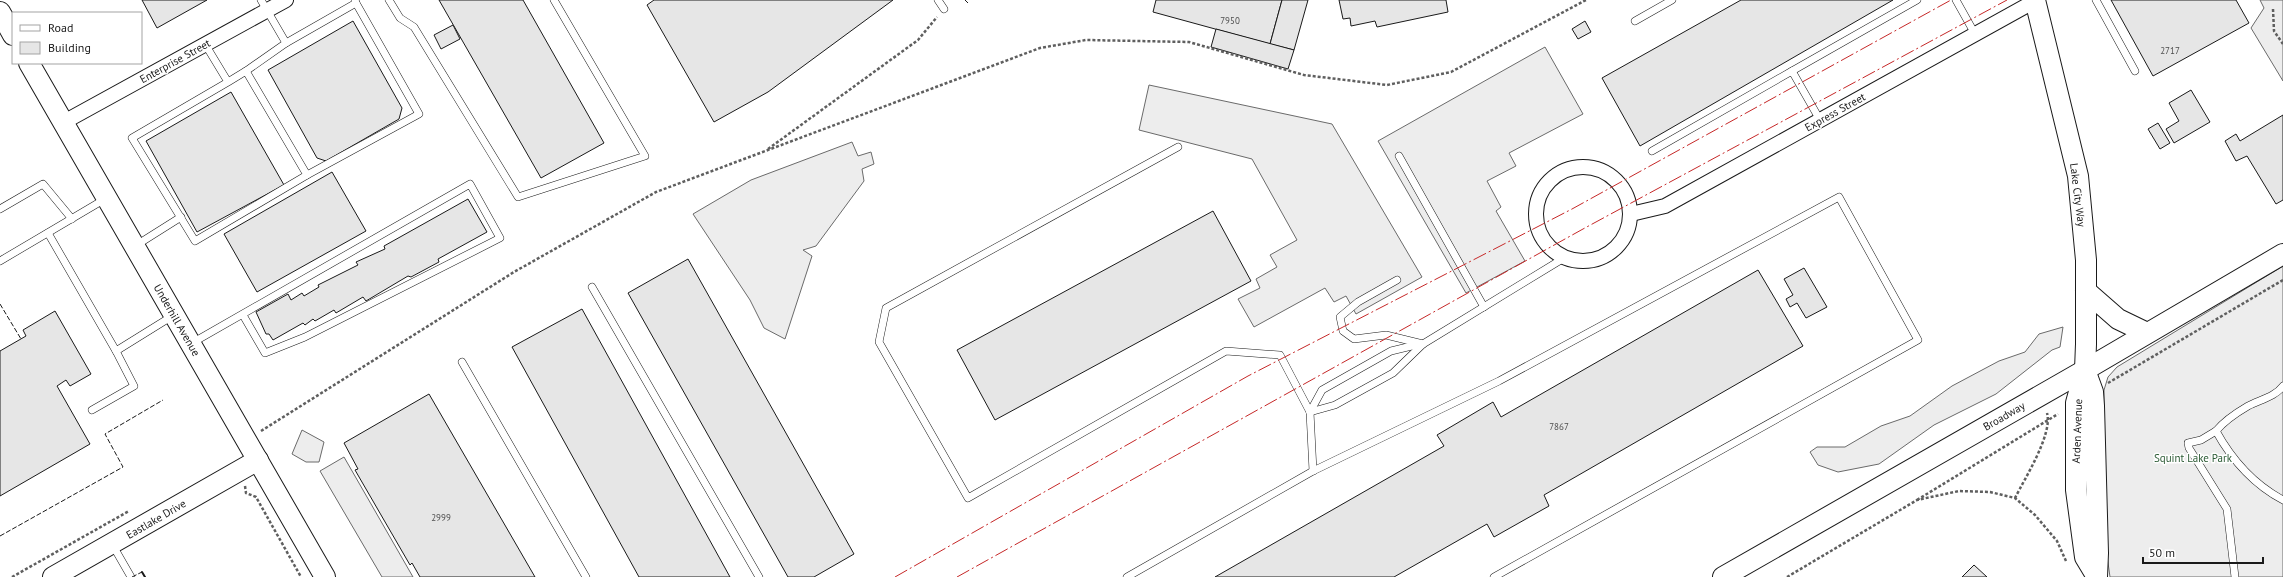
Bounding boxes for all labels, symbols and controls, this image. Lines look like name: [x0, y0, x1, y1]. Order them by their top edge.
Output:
legend: [12, 12, 142, 64]
house number: 7950: [1220, 15, 1240, 26]
text: Road: [48, 20, 73, 35]
street label: Enterprise Street: [137, 36, 213, 86]
text: Building: [48, 40, 91, 55]
house number: 2717: [2160, 45, 2180, 56]
street label: Express Street: [1802, 89, 1868, 134]
street label: Lake City Way: [2067, 162, 2089, 229]
street label: Underhill Avenue: [151, 282, 203, 359]
street label: Broadway: [1981, 398, 2028, 434]
street label: Arden Avenue: [2069, 398, 2085, 464]
house number: 7867: [1549, 421, 1569, 432]
park label: Squint Lake Park: [2154, 451, 2233, 465]
street label: Eastlake Drive: [124, 496, 189, 542]
house number: 2999: [431, 512, 451, 523]
scale bar: [2143, 539, 2263, 565]
text: 50 m: [2149, 545, 2175, 560]

